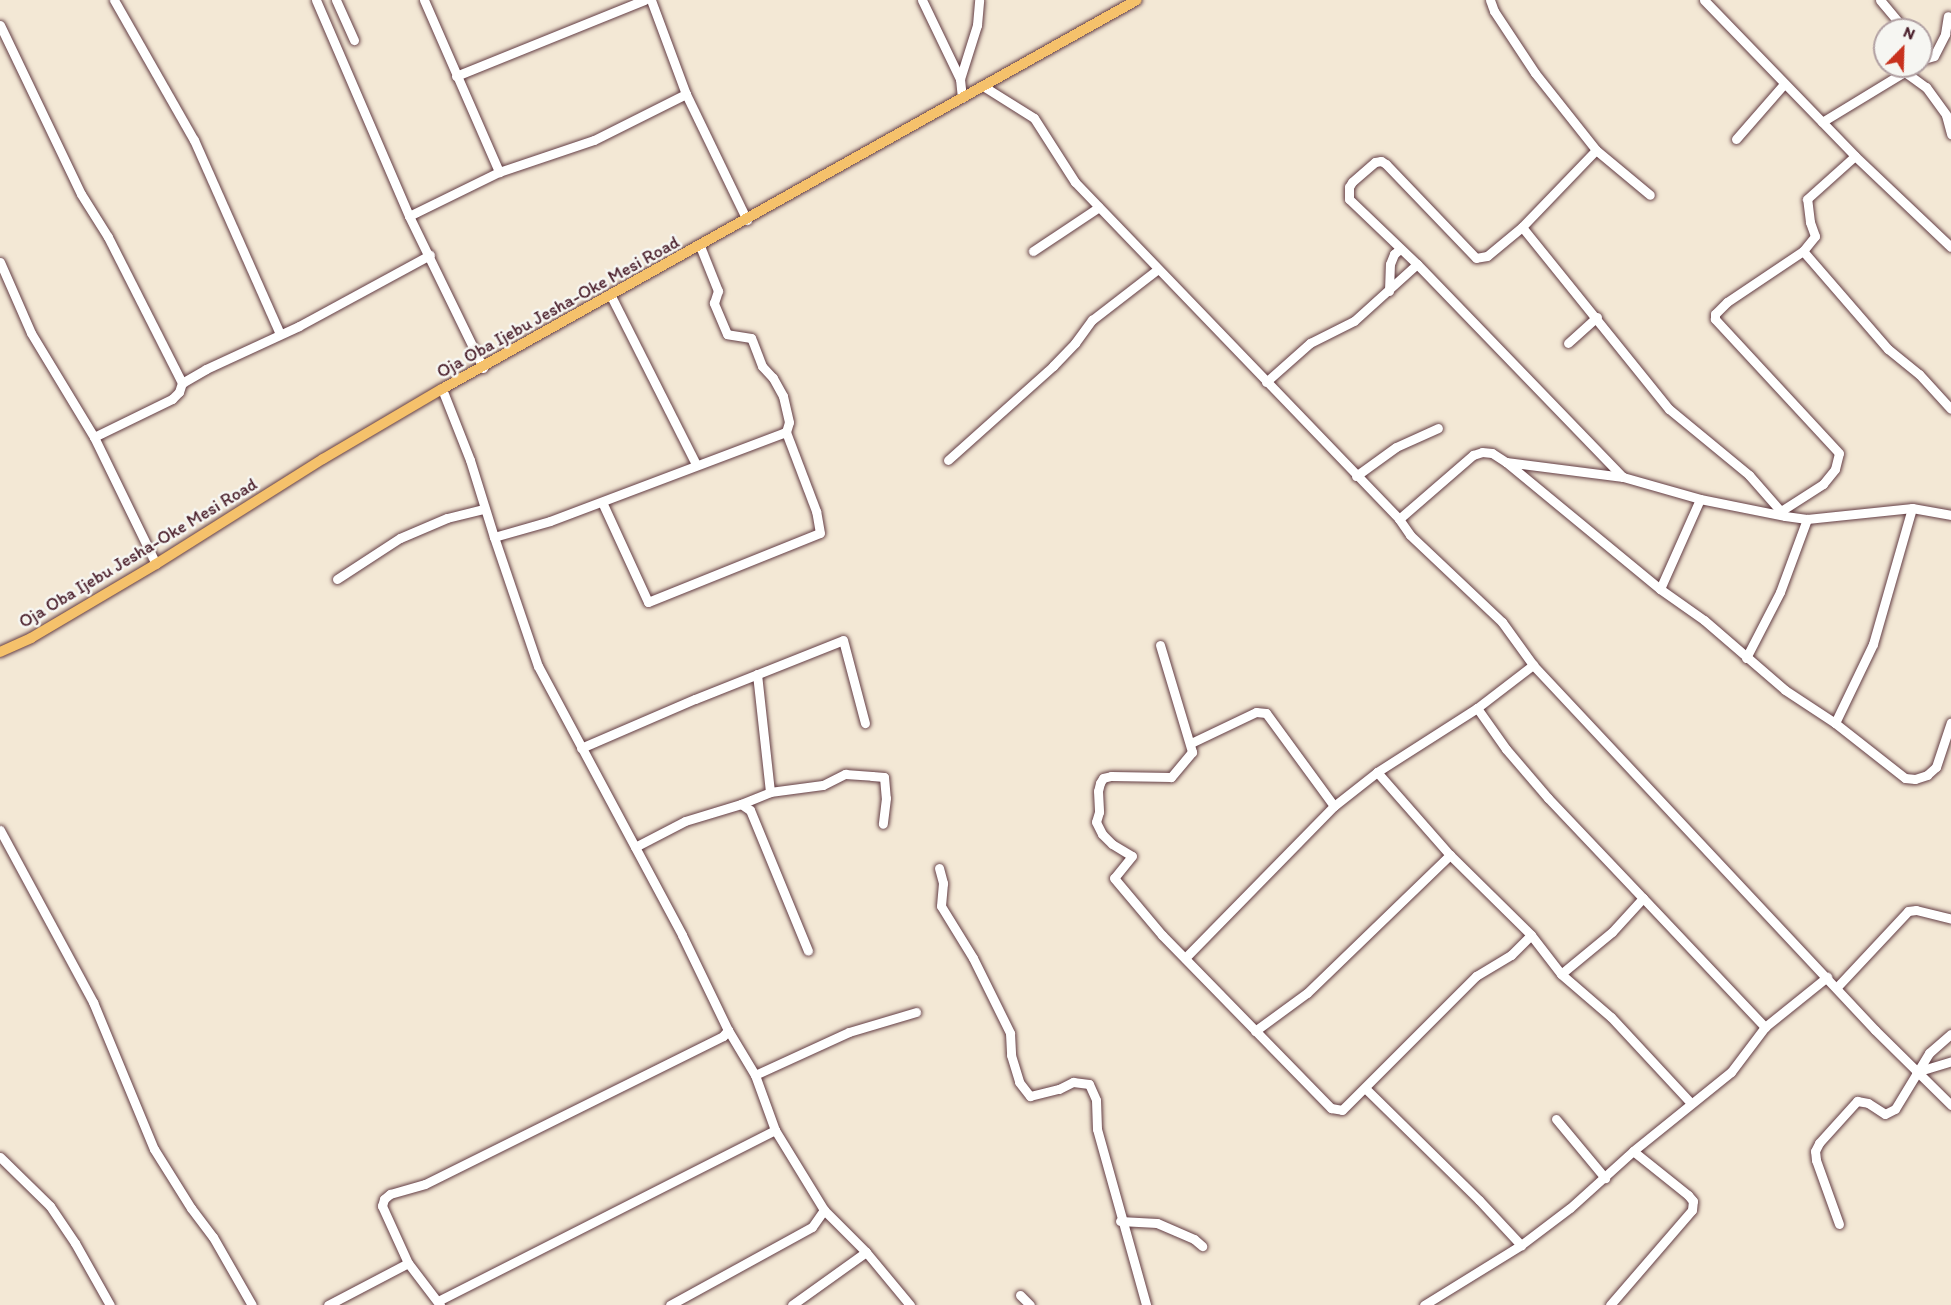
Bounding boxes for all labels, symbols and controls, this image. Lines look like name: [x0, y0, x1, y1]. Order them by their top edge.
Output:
north arrow: [1873, 18, 1933, 78]
text: N: [1901, 22, 1918, 44]
street label: Oja Oba Ijebu Jesha-Oke Mesi Road: [433, 231, 683, 383]
street label: Oja Oba Ijebu Jesha-Oke Mesi Road: [15, 473, 261, 633]

